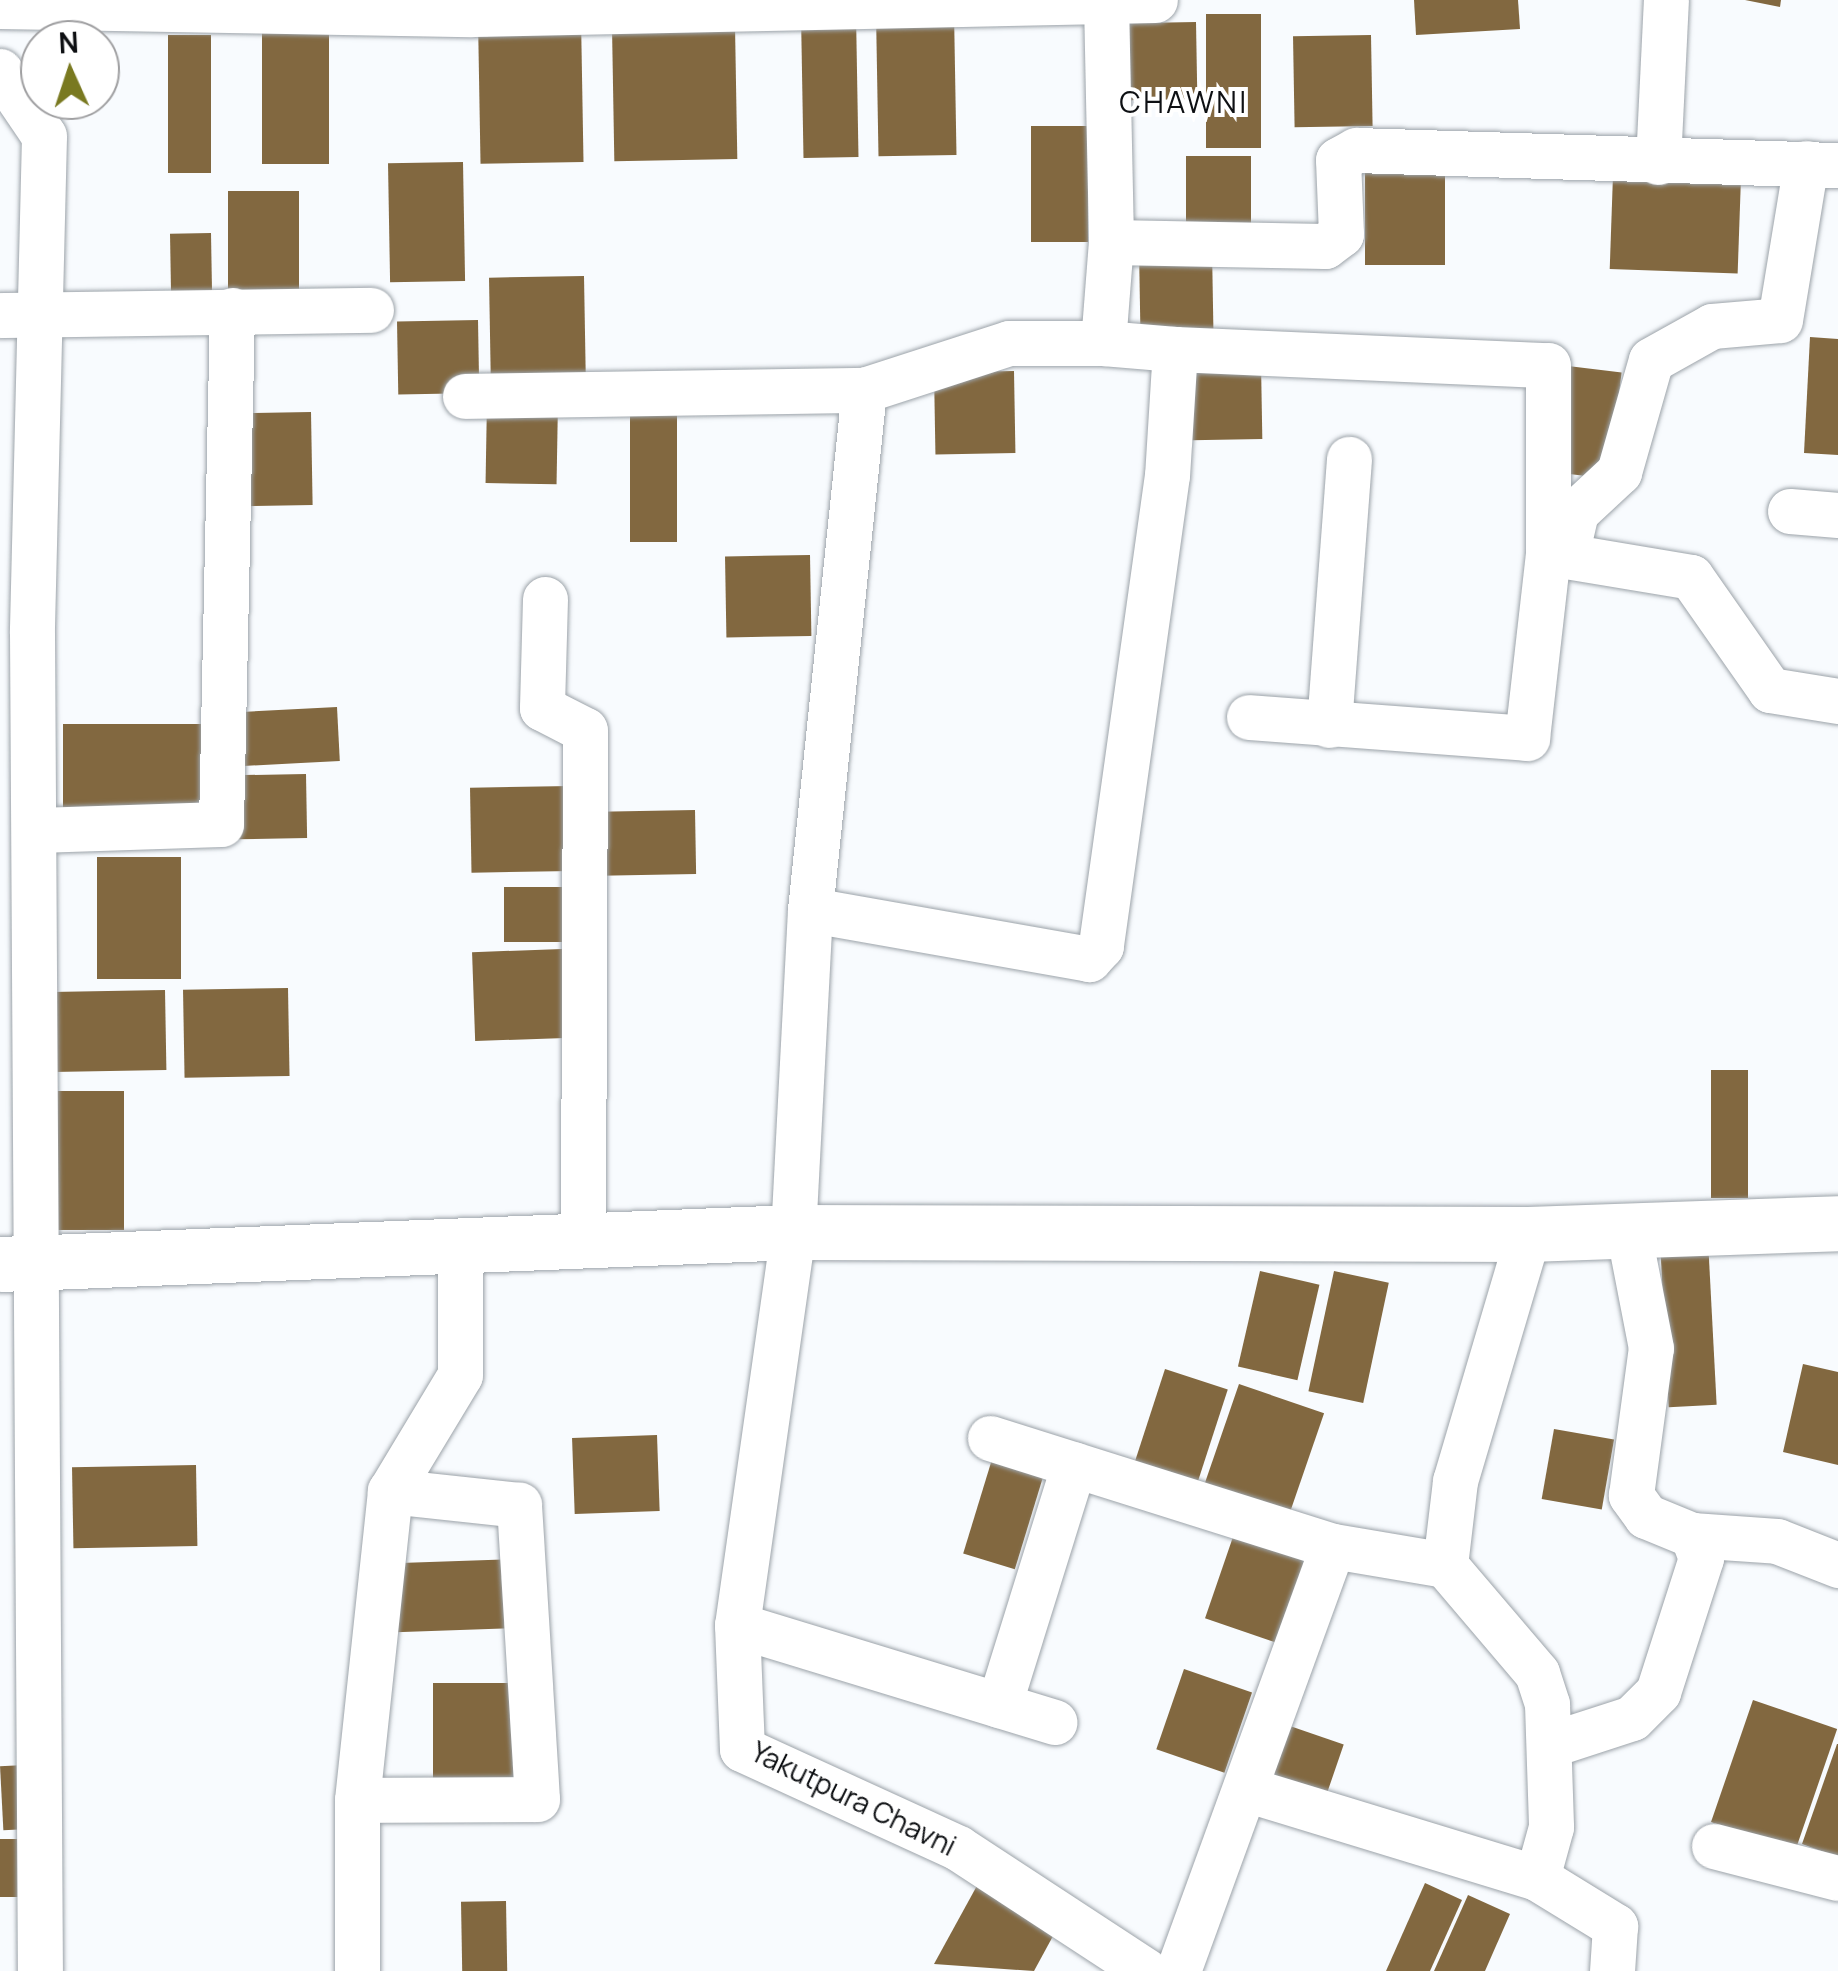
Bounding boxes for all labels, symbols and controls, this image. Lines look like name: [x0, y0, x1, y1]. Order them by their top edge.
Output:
north arrow: [20, 20, 120, 120]
text: N: [57, 23, 80, 62]
district label: CHAWNI: [1119, 84, 1249, 120]
street label: Yakutpura Chavni: [746, 1734, 962, 1862]

